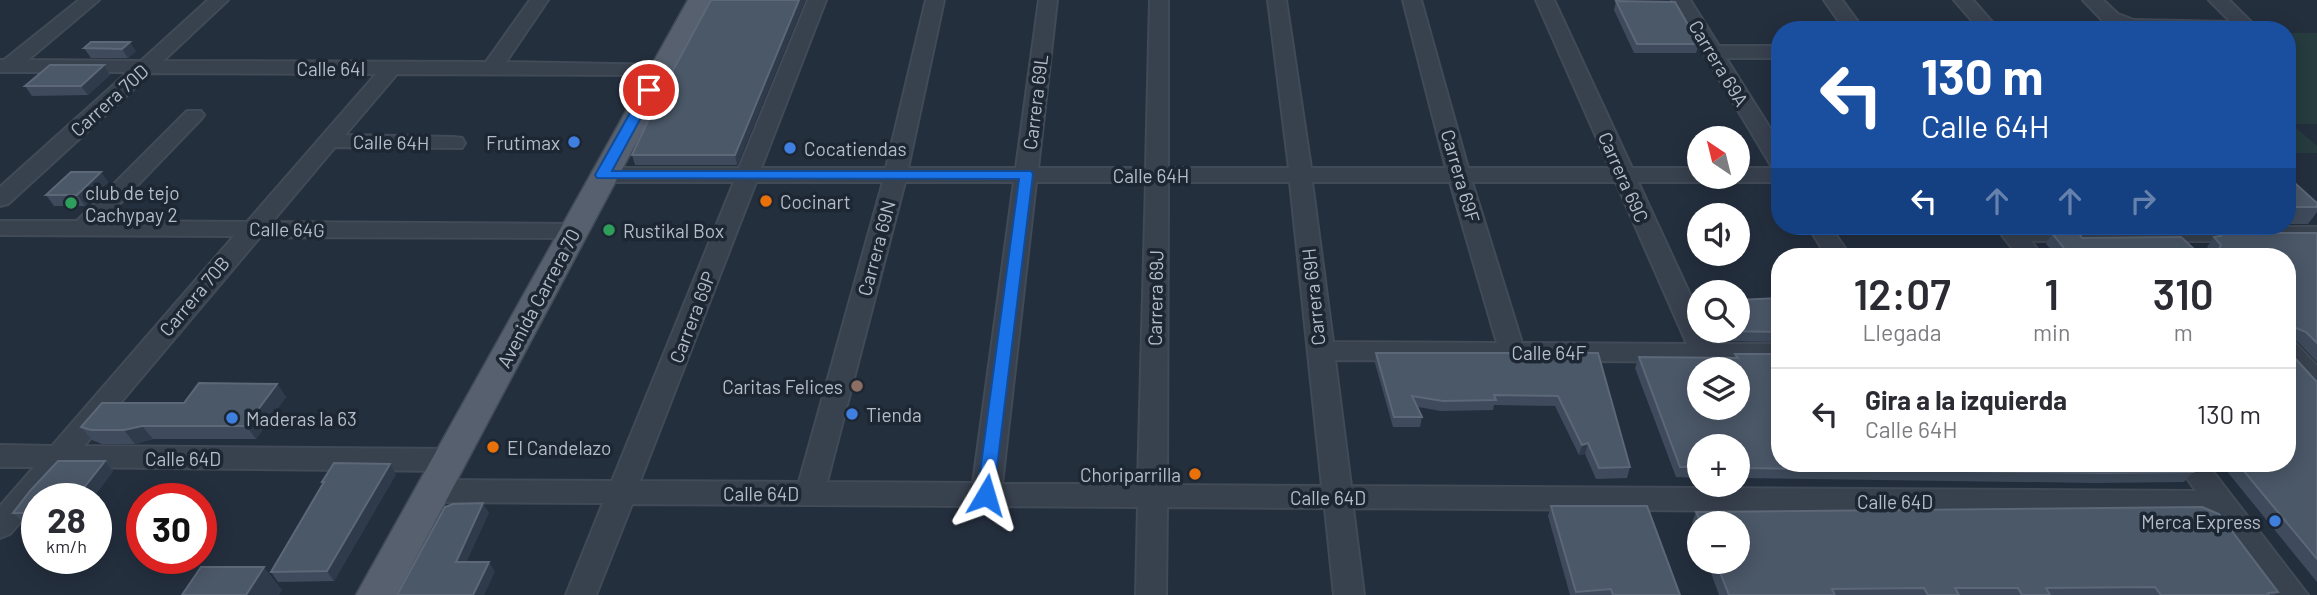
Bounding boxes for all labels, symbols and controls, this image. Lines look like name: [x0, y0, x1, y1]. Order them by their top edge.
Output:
street label: Carrera 69A: [1684, 16, 1754, 110]
text: 130 m: [1921, 46, 2043, 105]
icon: left: [1806, 49, 1897, 140]
street label: Carrera 69L: [1018, 53, 1052, 151]
street label: Calle 64I: [297, 57, 365, 80]
street label: Carrera 70D: [65, 59, 153, 141]
pin: [619, 60, 679, 120]
icon: arrive: [630, 71, 668, 109]
text: Calle 64H: [1921, 106, 2050, 144]
north arrow: [1687, 126, 1750, 189]
map controls: [1687, 126, 1750, 574]
street label: Carrera 69F: [1437, 127, 1485, 225]
street label: Carrera 69C: [1594, 128, 1654, 226]
street label: Calle 64H: [353, 130, 429, 154]
place label: Frutimax: [486, 131, 560, 154]
marker: Frutimax: [566, 134, 582, 150]
place label: Cocatiendas: [804, 137, 907, 160]
marker: Cocatiendas: [782, 140, 798, 156]
street label: Calle 64H: [1113, 164, 1189, 187]
place label: club de tejo Cachypay 2: [85, 181, 180, 226]
icon: left: [1905, 182, 1943, 220]
icon: ahead: [1978, 182, 2016, 220]
icon: ahead: [2051, 182, 2089, 220]
icon: right: [2124, 182, 2162, 220]
place label: Cocinart: [780, 190, 851, 213]
marker: Cocinart: [758, 193, 774, 209]
marker: club de tejo Cachypay 2: [63, 195, 79, 211]
street label: Carrera 69N: [852, 198, 900, 298]
button: sound: [1687, 203, 1750, 266]
street label: Calle 64G: [249, 217, 325, 241]
place label: Rustikal Box: [623, 219, 724, 242]
marker: Rustikal Box: [601, 222, 617, 238]
street label: Avenida Carrera 70: [492, 225, 584, 371]
street label: Carrera 69H: [1296, 247, 1330, 347]
street label: Carrera 69J: [1143, 250, 1167, 346]
street label: Carrera 70B: [154, 251, 234, 341]
street label: Carrera 69P: [664, 268, 720, 366]
text: 12:07: [1853, 268, 1951, 318]
text: 1: [2044, 268, 2059, 318]
text: 310: [2153, 268, 2214, 318]
button: search: [1687, 280, 1750, 343]
text: Llegada: [1863, 318, 1942, 346]
text: min: [2033, 318, 2070, 346]
text: m: [2174, 318, 2193, 346]
street label: Calle 64F: [1512, 341, 1587, 364]
button: layers: [1687, 357, 1750, 420]
place label: Caritas Felices: [722, 375, 843, 398]
marker: Caritas Felices: [849, 378, 865, 394]
text: Gira a la izquierda: [1865, 384, 2067, 415]
icon: left: [1806, 395, 1844, 433]
text: 130 m: [2197, 398, 2261, 429]
place label: Tienda: [866, 403, 922, 426]
marker: Tienda: [844, 406, 860, 422]
place label: Maderas la 63: [246, 407, 357, 430]
marker: Maderas la 63: [224, 410, 240, 426]
text: Calle 64H: [1865, 415, 1958, 443]
button: +: [1687, 434, 1750, 497]
place label: El Candelazo: [507, 436, 611, 459]
marker: El Candelazo: [485, 439, 501, 455]
street label: Calle 64D: [145, 447, 221, 470]
position arrow: [949, 458, 1023, 532]
place label: Choriparrilla: [1080, 463, 1181, 486]
marker: Choriparrilla: [1187, 466, 1203, 482]
street label: Calle 64D: [723, 482, 799, 505]
speed limit sign: 30: [126, 483, 217, 574]
street label: Calle 64D: [1290, 486, 1366, 509]
street label: Calle 64D: [1857, 490, 1933, 513]
text: 28: [47, 498, 86, 540]
place label: Merca Express: [2141, 510, 2261, 533]
button: −: [1687, 511, 1750, 574]
marker: Merca Express: [2267, 513, 2283, 529]
text: km/h: [46, 535, 87, 557]

